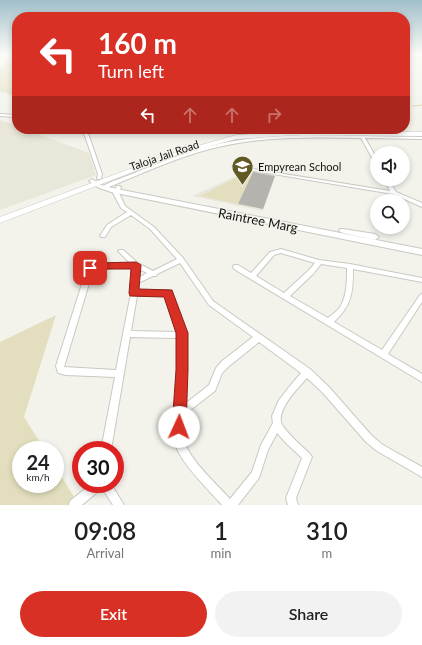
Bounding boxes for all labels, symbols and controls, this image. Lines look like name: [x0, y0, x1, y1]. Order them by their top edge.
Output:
text: 160 m: [98, 26, 177, 60]
icon: left: [32, 28, 84, 80]
text: Turn left: [98, 60, 164, 82]
icon: left: [137, 104, 159, 126]
icon: ahead: [179, 104, 201, 126]
icon: ahead: [221, 104, 243, 126]
icon: right: [263, 104, 285, 126]
street label: Taloja Jail Road: [128, 137, 200, 173]
map controls: [370, 146, 410, 234]
button: sound: [370, 146, 410, 186]
school or university icon: Empyrean School: [230, 153, 256, 186]
place label: Empyrean School: [258, 160, 341, 173]
button: search: [370, 194, 410, 234]
street label: Raintree Marg: [217, 204, 299, 236]
pin: [73, 251, 107, 285]
icon: arrive: [79, 257, 101, 279]
position arrow: [158, 406, 200, 448]
speed limit sign: 30: [72, 441, 124, 493]
text: 24: [26, 450, 50, 474]
text: km/h: [26, 471, 50, 483]
text: 09:08: [74, 516, 136, 545]
text: 1: [214, 516, 228, 545]
text: 310: [306, 516, 348, 545]
text: Arrival: [87, 545, 124, 561]
text: min: [210, 545, 232, 561]
text: m: [321, 545, 332, 561]
button: Exit: [20, 591, 207, 637]
button: Share: [215, 591, 402, 637]

